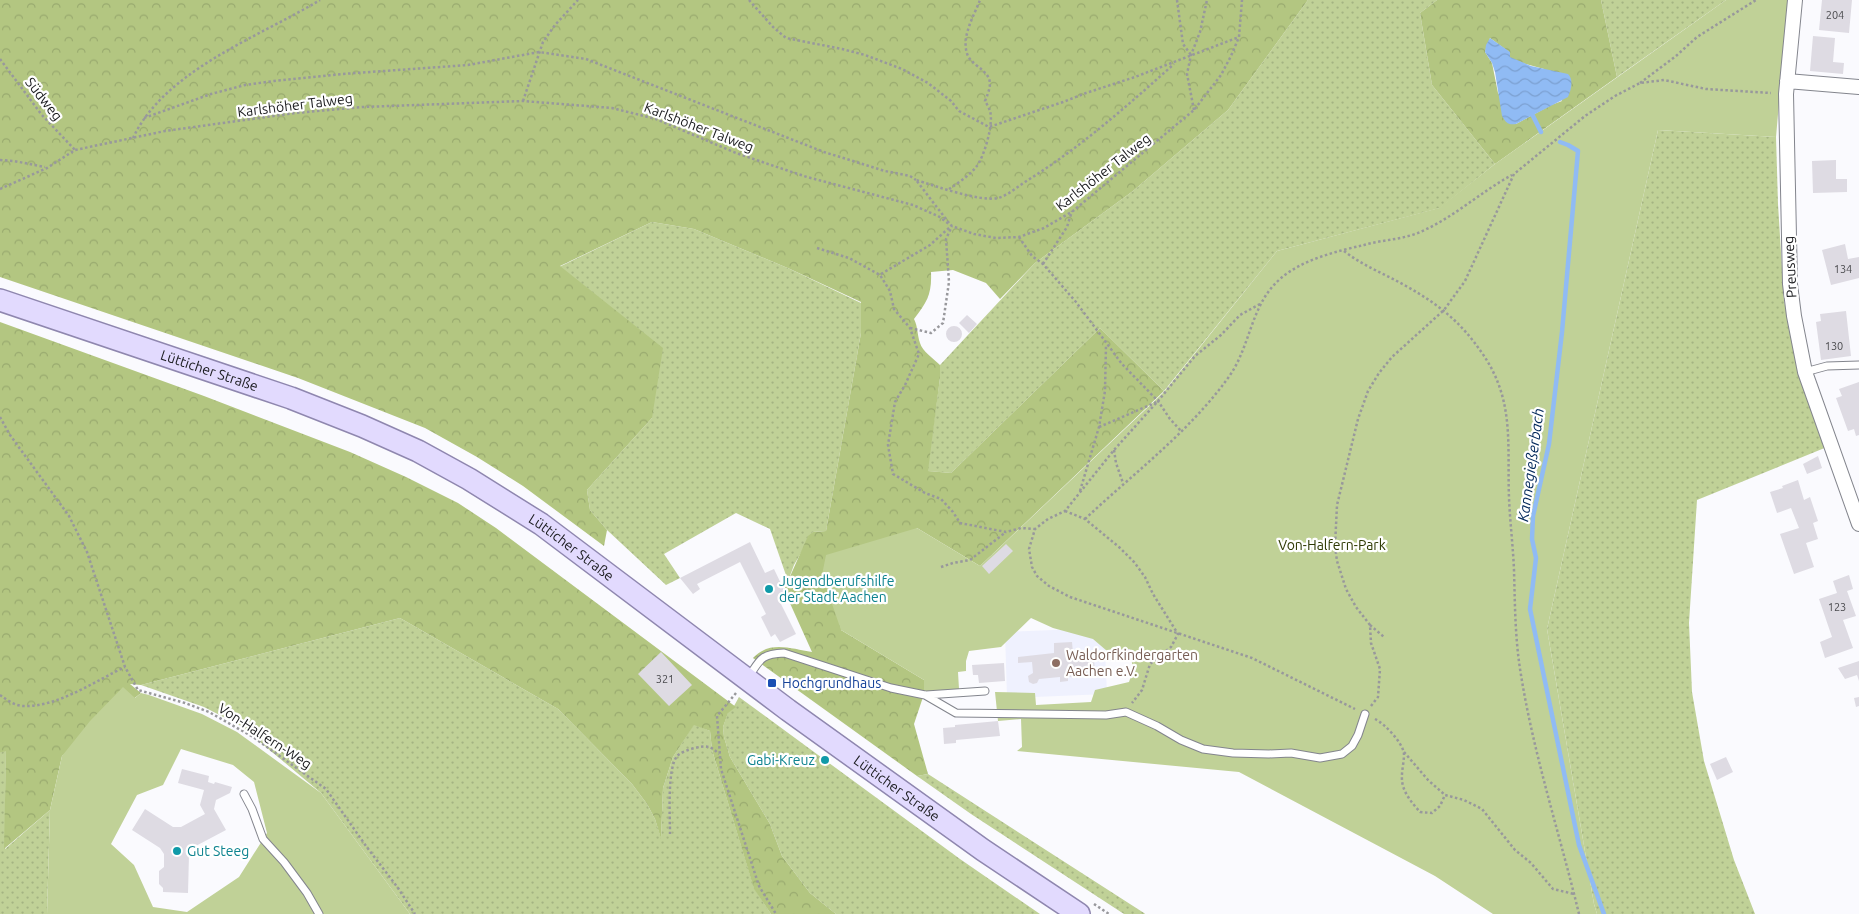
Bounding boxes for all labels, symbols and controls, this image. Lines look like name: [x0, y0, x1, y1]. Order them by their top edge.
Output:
house number: 204: [1826, 9, 1844, 21]
street label: Südweg: [22, 74, 66, 124]
street label: Karlshöher Talweg: [237, 90, 353, 120]
street label: Karlshöher Talweg: [642, 99, 756, 155]
street label: Karlshöher Talweg: [1052, 130, 1154, 214]
street label: Preusweg: [1780, 236, 1800, 298]
house number: 134: [1834, 263, 1852, 275]
house number: 130: [1825, 340, 1843, 352]
street label: Lütticher Straße: [159, 347, 260, 394]
water label: Kannegießerbach: [1514, 407, 1547, 523]
street label: Lütticher Straße: [526, 510, 617, 584]
park label: Von-Halfern-Park: [1278, 537, 1386, 553]
place label: Jugendberufshilfe der Stadt Aachen: [779, 573, 895, 605]
marker: Jugendberufshilfe der Stadt Aachen: [763, 583, 775, 595]
house number: 123: [1828, 601, 1846, 613]
place label: Waldorfkindergarten Aachen e.V.: [1066, 647, 1198, 679]
marker: Waldorfkindergarten Aachen e.V.: [1050, 657, 1062, 669]
house number: 321: [656, 673, 674, 685]
place label: Hochgrundhaus: [782, 675, 881, 691]
marker: Hochgrundhaus: [766, 677, 778, 689]
street label: Von-Halfern-Weg: [215, 700, 315, 772]
place label: Gabi-Kreuz: [747, 752, 815, 768]
street label: Lütticher Straße: [851, 752, 943, 824]
marker: Gabi-Kreuz: [819, 754, 831, 766]
place label: Gut Steeg: [187, 843, 249, 859]
marker: Gut Steeg: [171, 845, 183, 857]

